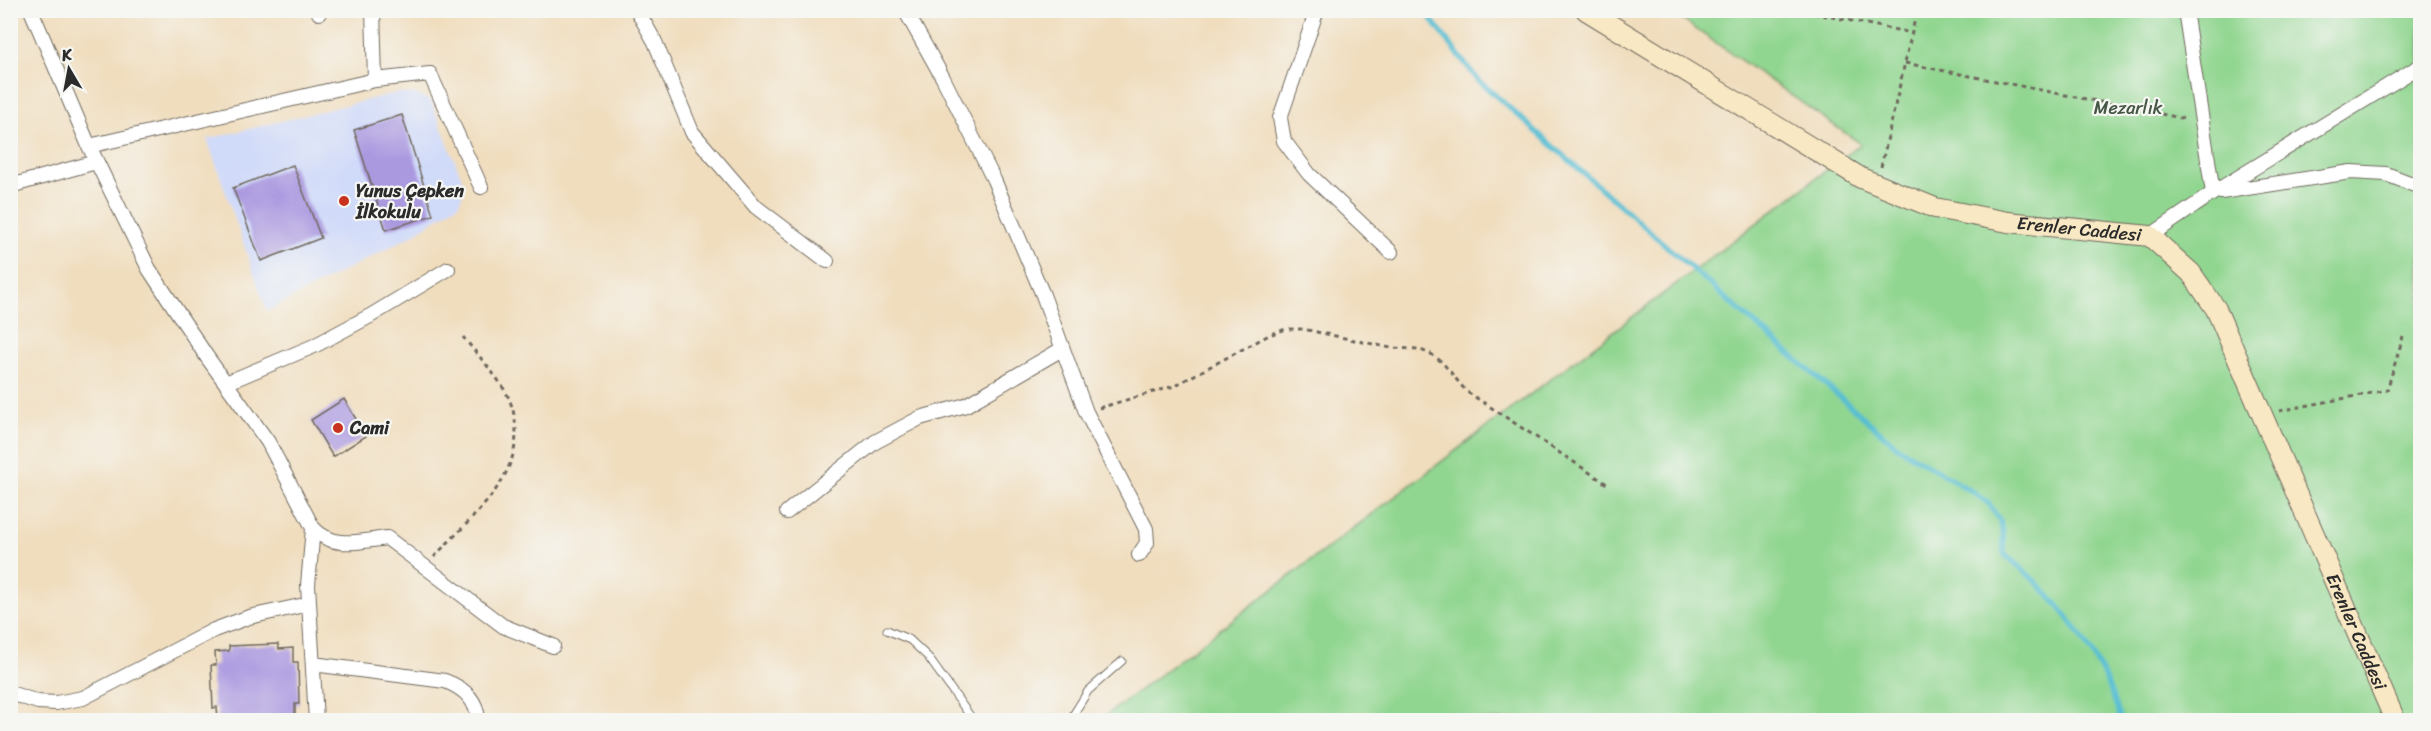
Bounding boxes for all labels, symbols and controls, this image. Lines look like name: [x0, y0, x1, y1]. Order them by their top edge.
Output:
north arrow: [39, 39, 99, 99]
text: K: [58, 39, 75, 70]
park label: Mezarlık: [2094, 92, 2163, 124]
place label: Yunus Çepken İlkokulu: [355, 175, 464, 228]
marker: Yunus Çepken İlkokulu: [337, 194, 351, 208]
street label: Erenler Caddesi: [2016, 207, 2144, 251]
place label: Cami: [349, 412, 390, 444]
marker: Cami: [331, 421, 345, 435]
street label: Erenler Caddesi: [2317, 568, 2396, 696]

